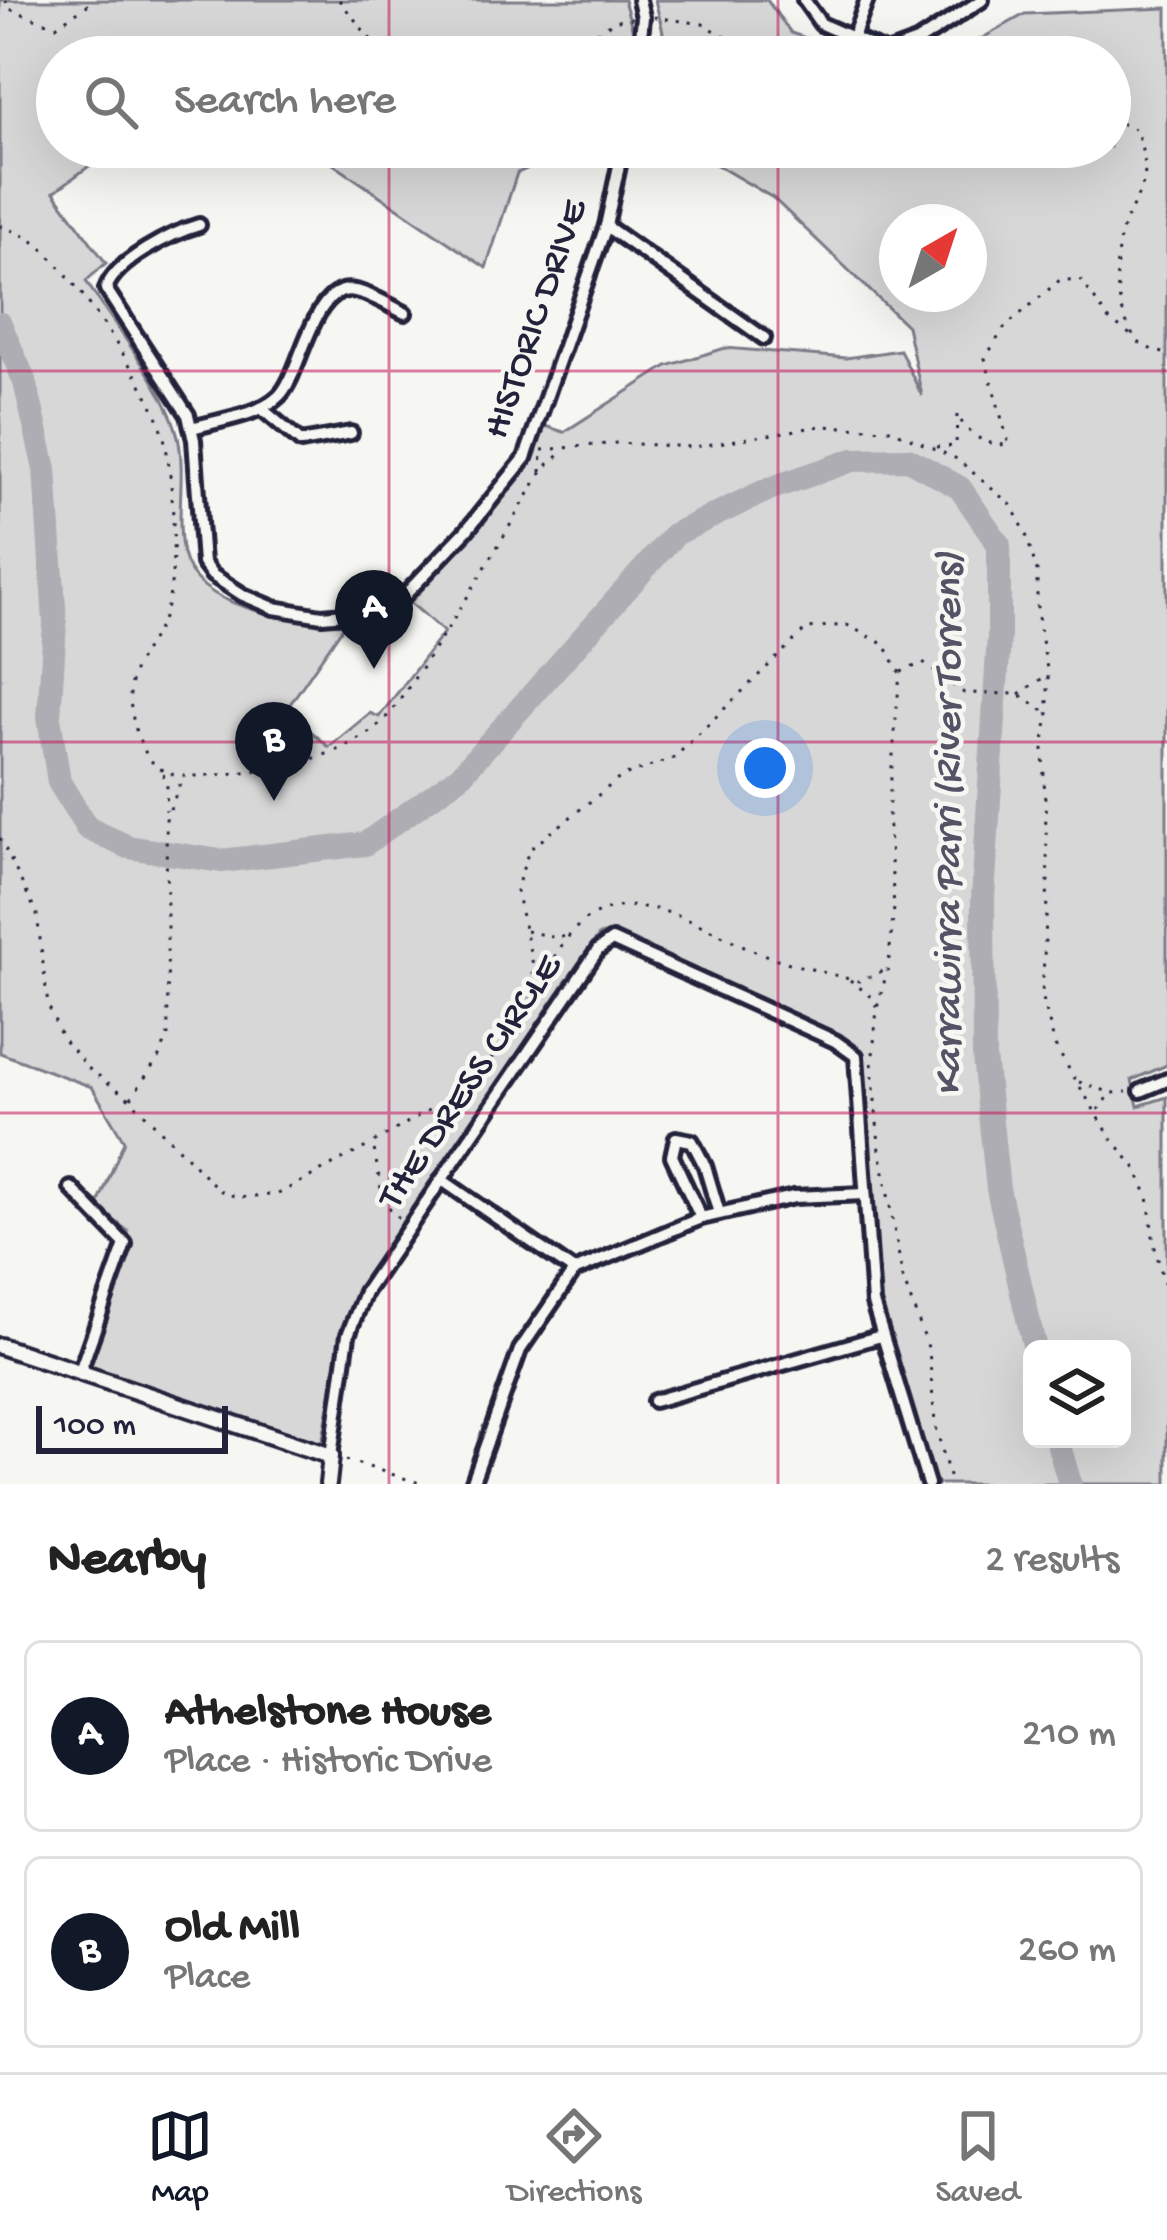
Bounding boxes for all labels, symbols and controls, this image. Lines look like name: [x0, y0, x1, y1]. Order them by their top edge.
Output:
search box: [36, 36, 1131, 168]
icon: search: [78, 69, 144, 135]
text: Search here: [174, 76, 396, 129]
street label: HISTORIC DRIVE: [476, 193, 601, 445]
north arrow: [879, 204, 987, 312]
water label: Karrawirra Parri (River Torrens): [927, 552, 976, 1096]
pin: A: [335, 570, 413, 669]
pin: B: [235, 702, 313, 801]
your location: [735, 738, 795, 798]
street label: THE DRESS CIRCLE: [369, 946, 575, 1221]
map controls: [1023, 1340, 1131, 1448]
button: layers: [1023, 1340, 1131, 1448]
scale bar: [36, 1400, 228, 1453]
text: 100 m: [54, 1408, 136, 1446]
text: Nearby: [48, 1532, 206, 1592]
text: 2 results: [985, 1539, 1119, 1585]
text: Athelstone House: [165, 1687, 491, 1740]
text: A: [78, 1713, 102, 1759]
text: 210 m: [1022, 1713, 1116, 1759]
text: Place · Historic Drive: [165, 1740, 492, 1786]
text: Old Mill: [165, 1903, 300, 1956]
text: B: [80, 1929, 100, 1975]
text: 260 m: [1018, 1929, 1116, 1975]
text: Place: [165, 1956, 250, 2002]
tab: Map: [147, 2103, 213, 2213]
tab: Directions: [507, 2103, 641, 2213]
tab: Saved: [935, 2103, 1020, 2213]

